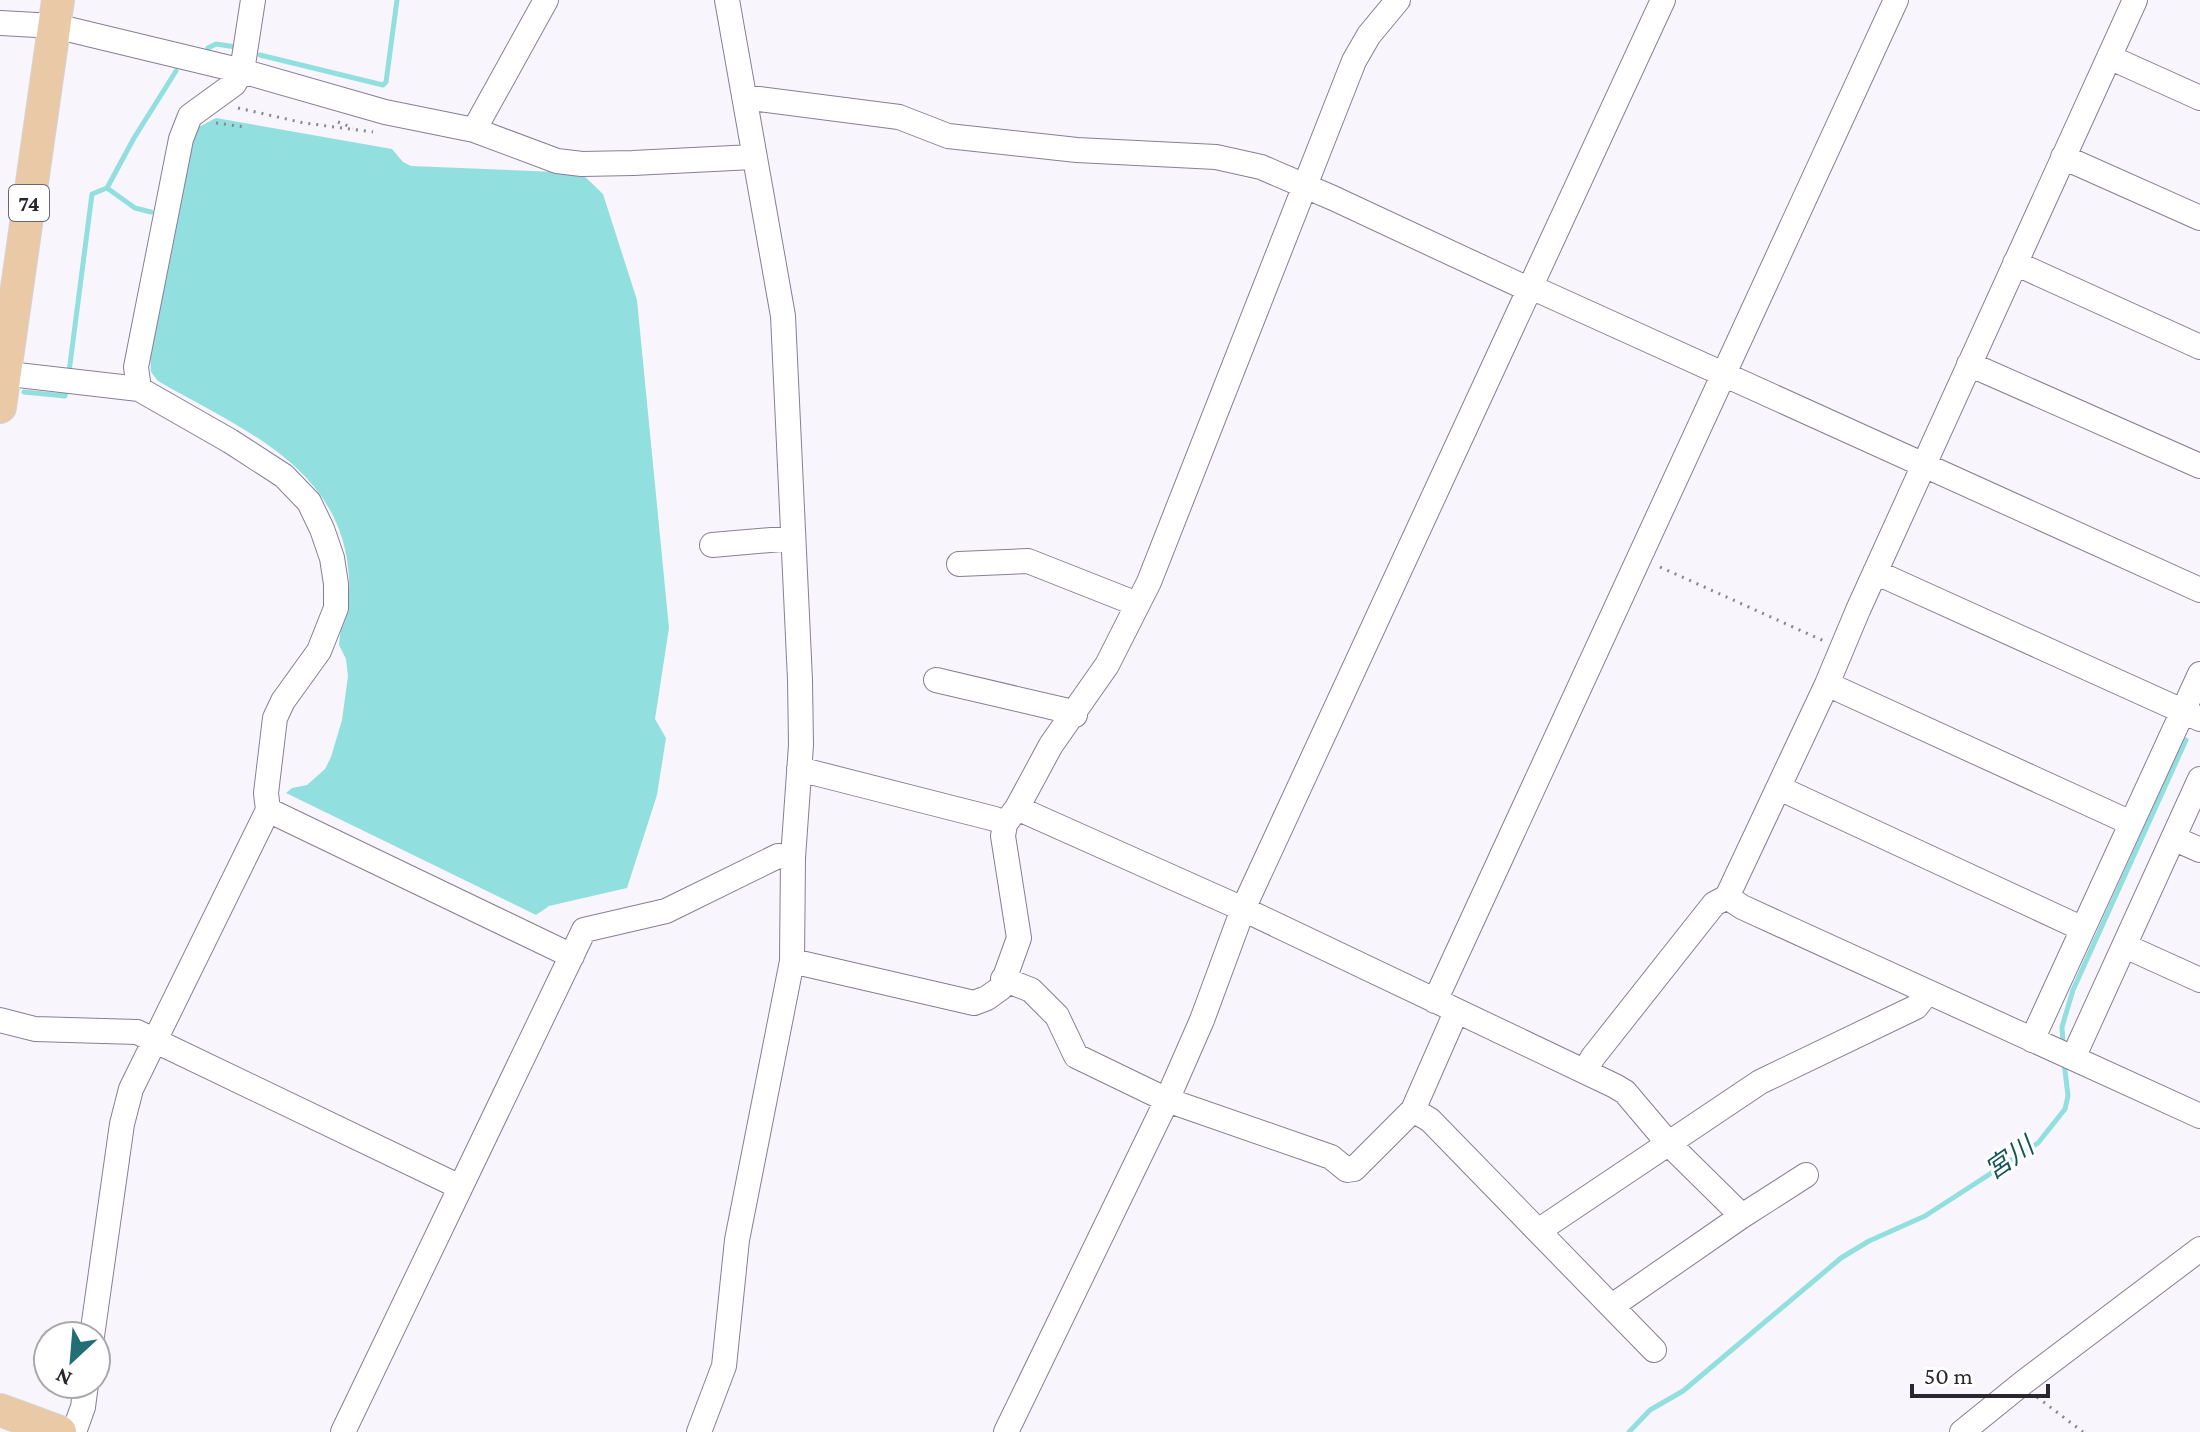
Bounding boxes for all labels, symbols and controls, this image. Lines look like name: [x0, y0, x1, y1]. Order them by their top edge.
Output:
road number: 74: [9, 185, 49, 221]
water label: 宮川: [1980, 1130, 2041, 1185]
north arrow: [32, 1320, 112, 1400]
scale bar: [1912, 1348, 2048, 1398]
text: 50 m: [1924, 1362, 1973, 1389]
text: N: [51, 1363, 76, 1392]

